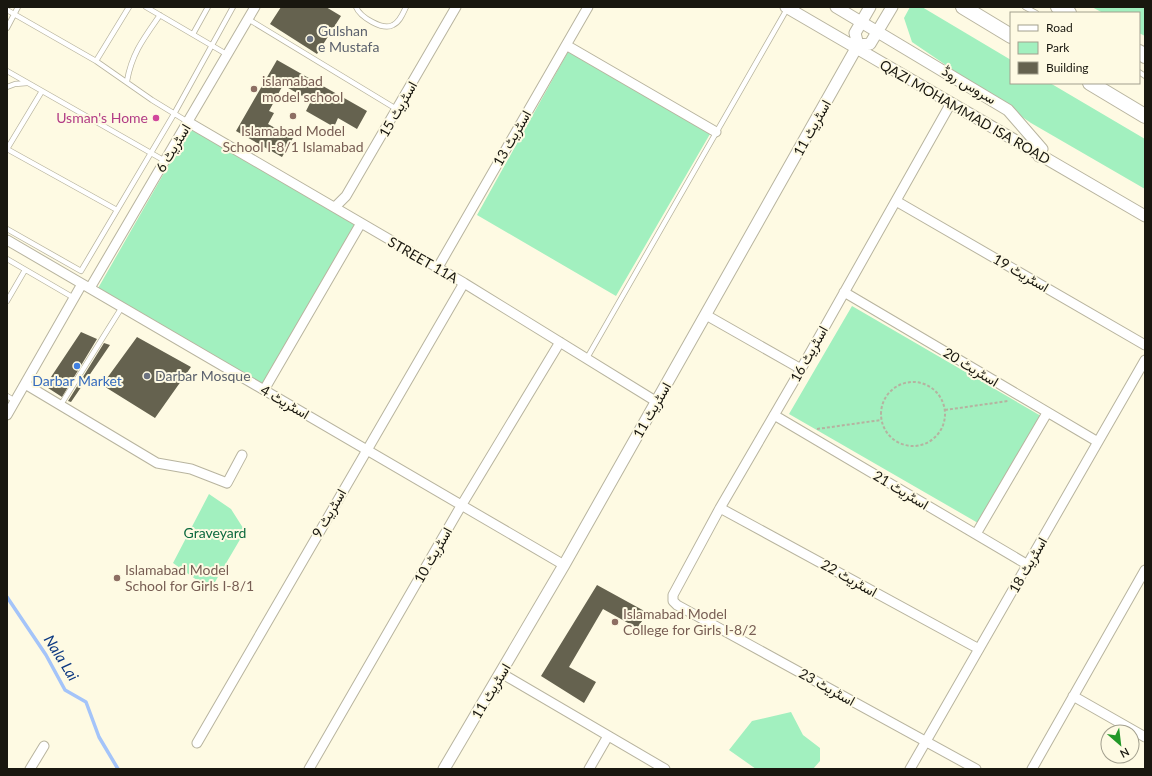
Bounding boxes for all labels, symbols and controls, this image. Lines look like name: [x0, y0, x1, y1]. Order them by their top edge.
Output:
legend: [1010, 12, 1140, 84]
text: Road: [1046, 20, 1073, 35]
place label: Gulshan e Mustafa: [318, 22, 379, 55]
marker: Gulshan e Mustafa: [305, 34, 315, 44]
text: Park: [1046, 40, 1070, 55]
street label: QAZI MOHAMMAD ISA ROAD: [877, 56, 1054, 167]
text: Building: [1046, 60, 1089, 75]
street label: سروس روڈ: [939, 62, 999, 108]
place label: islamabad model school: [262, 72, 343, 105]
street label: اسٹریٹ 15: [375, 78, 421, 140]
marker: islamabad model school: [249, 84, 259, 94]
street label: اسٹریٹ 11: [789, 97, 835, 159]
street label: اسٹریٹ 13: [489, 107, 535, 169]
place label: Usman's Home: [56, 109, 148, 126]
marker: Islamabad Model School I-8/1 Islamabad: [288, 111, 298, 121]
marker: Usman's Home: [151, 113, 161, 123]
street label: اسٹریٹ 6: [152, 120, 194, 176]
place label: Islamabad Model School I-8/1 Islamabad: [222, 122, 364, 155]
street label: STREET 11A: [385, 233, 462, 287]
street label: اسٹریٹ 19: [990, 250, 1052, 296]
street label: اسٹریٹ 16: [786, 323, 832, 385]
street label: اسٹریٹ 20: [940, 343, 1002, 391]
marker: Darbar Market: [72, 361, 82, 371]
place label: Darbar Mosque: [155, 367, 251, 384]
marker: Darbar Mosque: [142, 371, 152, 381]
place label: Darbar Market: [32, 372, 122, 389]
street label: اسٹریٹ 11: [629, 379, 675, 441]
street label: اسٹریٹ 4: [257, 381, 313, 423]
street label: اسٹریٹ 21: [870, 466, 932, 514]
street label: اسٹریٹ 9: [308, 485, 350, 541]
park label: Graveyard: [184, 524, 246, 541]
street label: اسٹریٹ 10: [410, 524, 456, 586]
street label: اسٹریٹ 18: [1005, 534, 1051, 596]
street label: اسٹریٹ 22: [818, 555, 880, 601]
place label: Islamabad Model School for Girls I-8/1: [125, 561, 254, 594]
marker: Islamabad Model School for Girls I-8/1: [112, 573, 122, 583]
place label: Islamabad Model College for Girls I-8/2: [623, 605, 757, 638]
marker: Islamabad Model College for Girls I-8/2: [610, 617, 620, 627]
water label: Nala Lai: [41, 631, 83, 684]
street label: اسٹریٹ 11: [467, 660, 515, 722]
street label: اسٹریٹ 23: [796, 664, 858, 710]
north arrow: [1100, 724, 1140, 764]
text: N: [1118, 746, 1132, 761]

